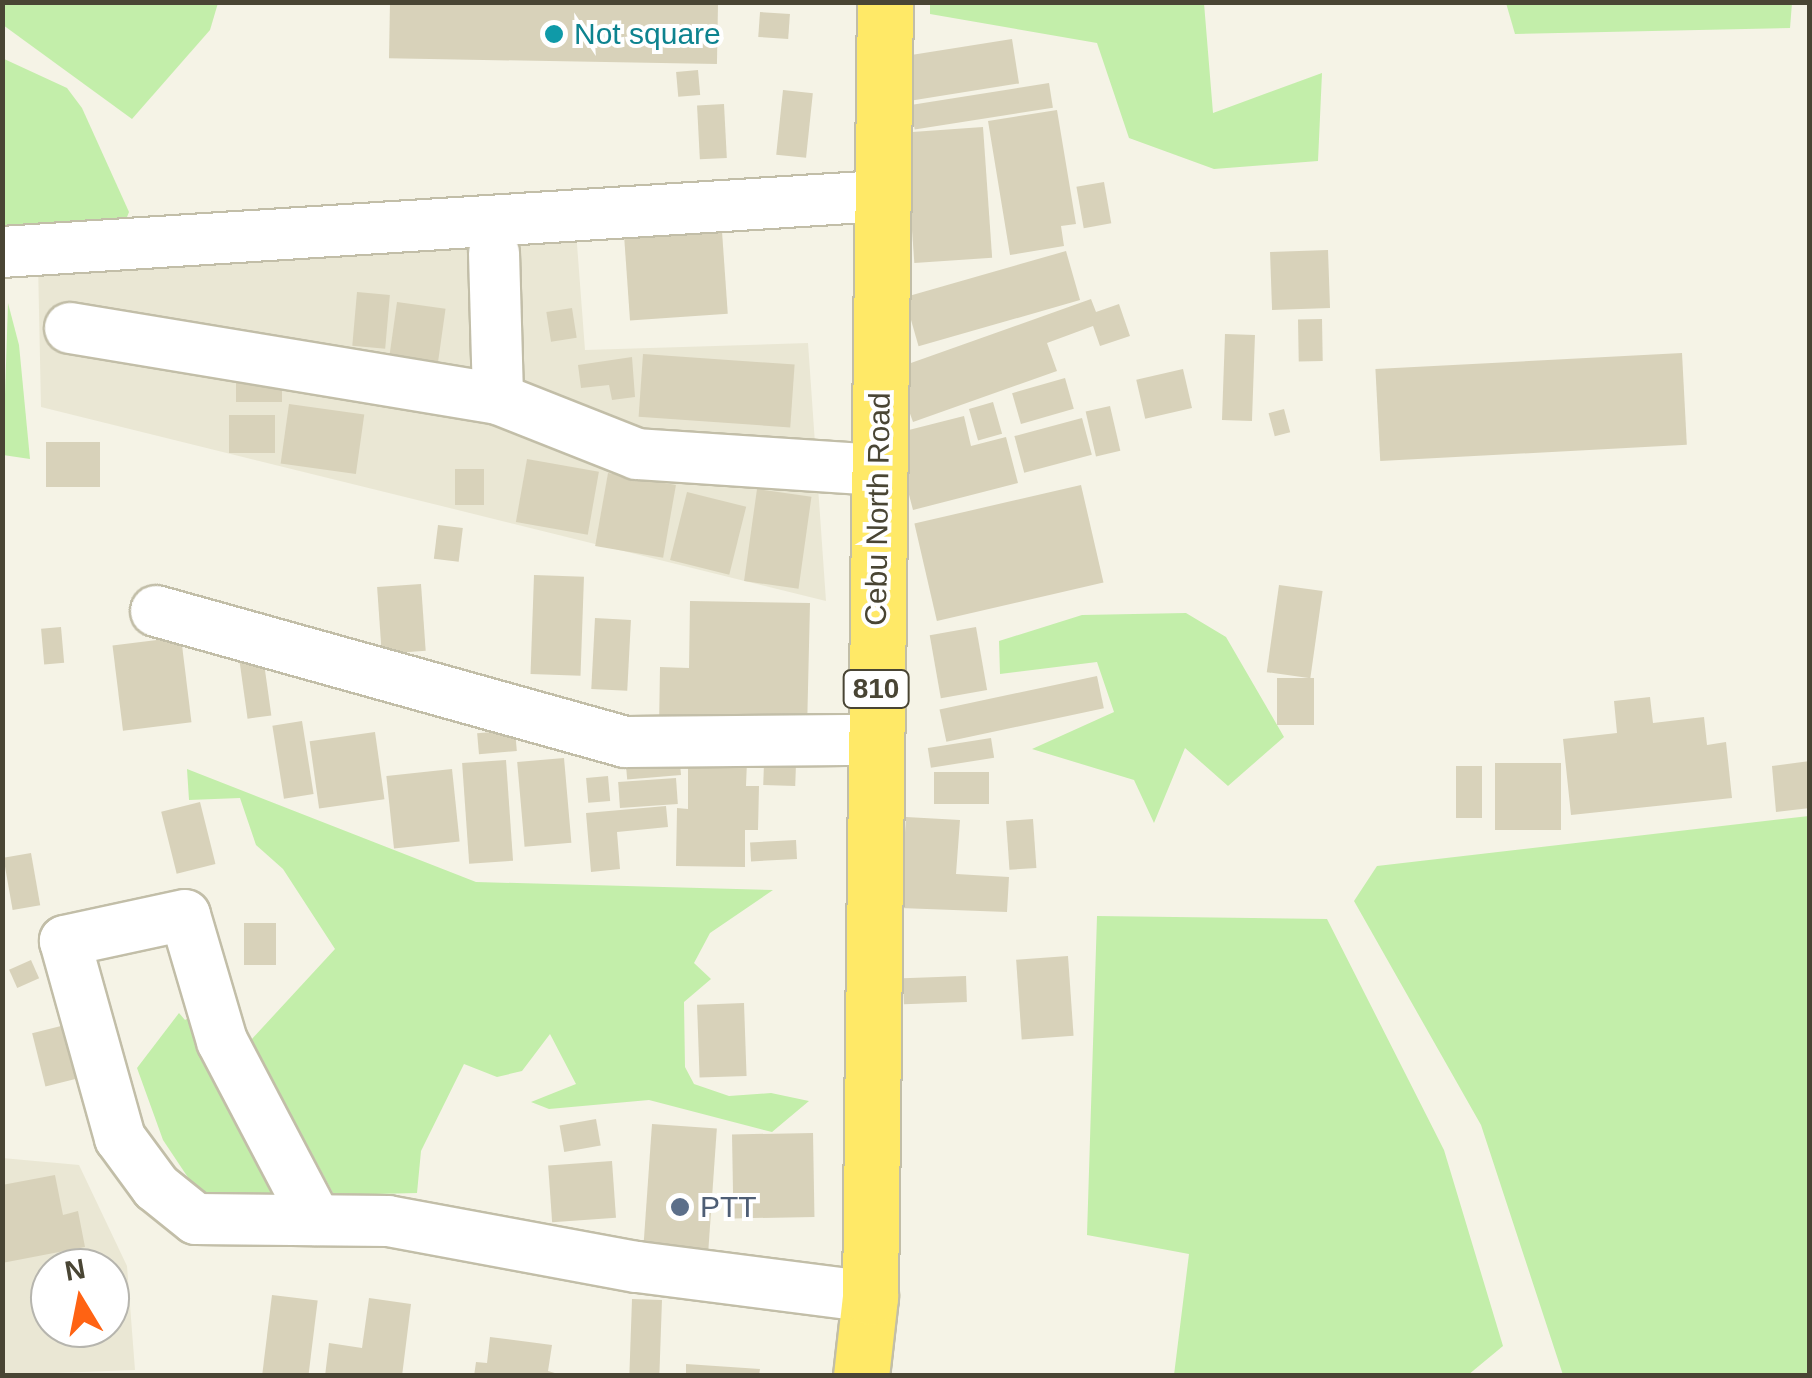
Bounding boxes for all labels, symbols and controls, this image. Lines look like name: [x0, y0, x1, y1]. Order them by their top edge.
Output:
place label: Not square: [574, 16, 721, 52]
marker: Not square: [543, 23, 565, 45]
street label: Cebu North Road: [858, 392, 898, 626]
road number: 810: [841, 666, 911, 712]
place label: PTT: [700, 1189, 757, 1225]
marker: PTT: [669, 1196, 691, 1218]
north arrow: [30, 1248, 130, 1348]
text: N: [62, 1253, 88, 1287]

